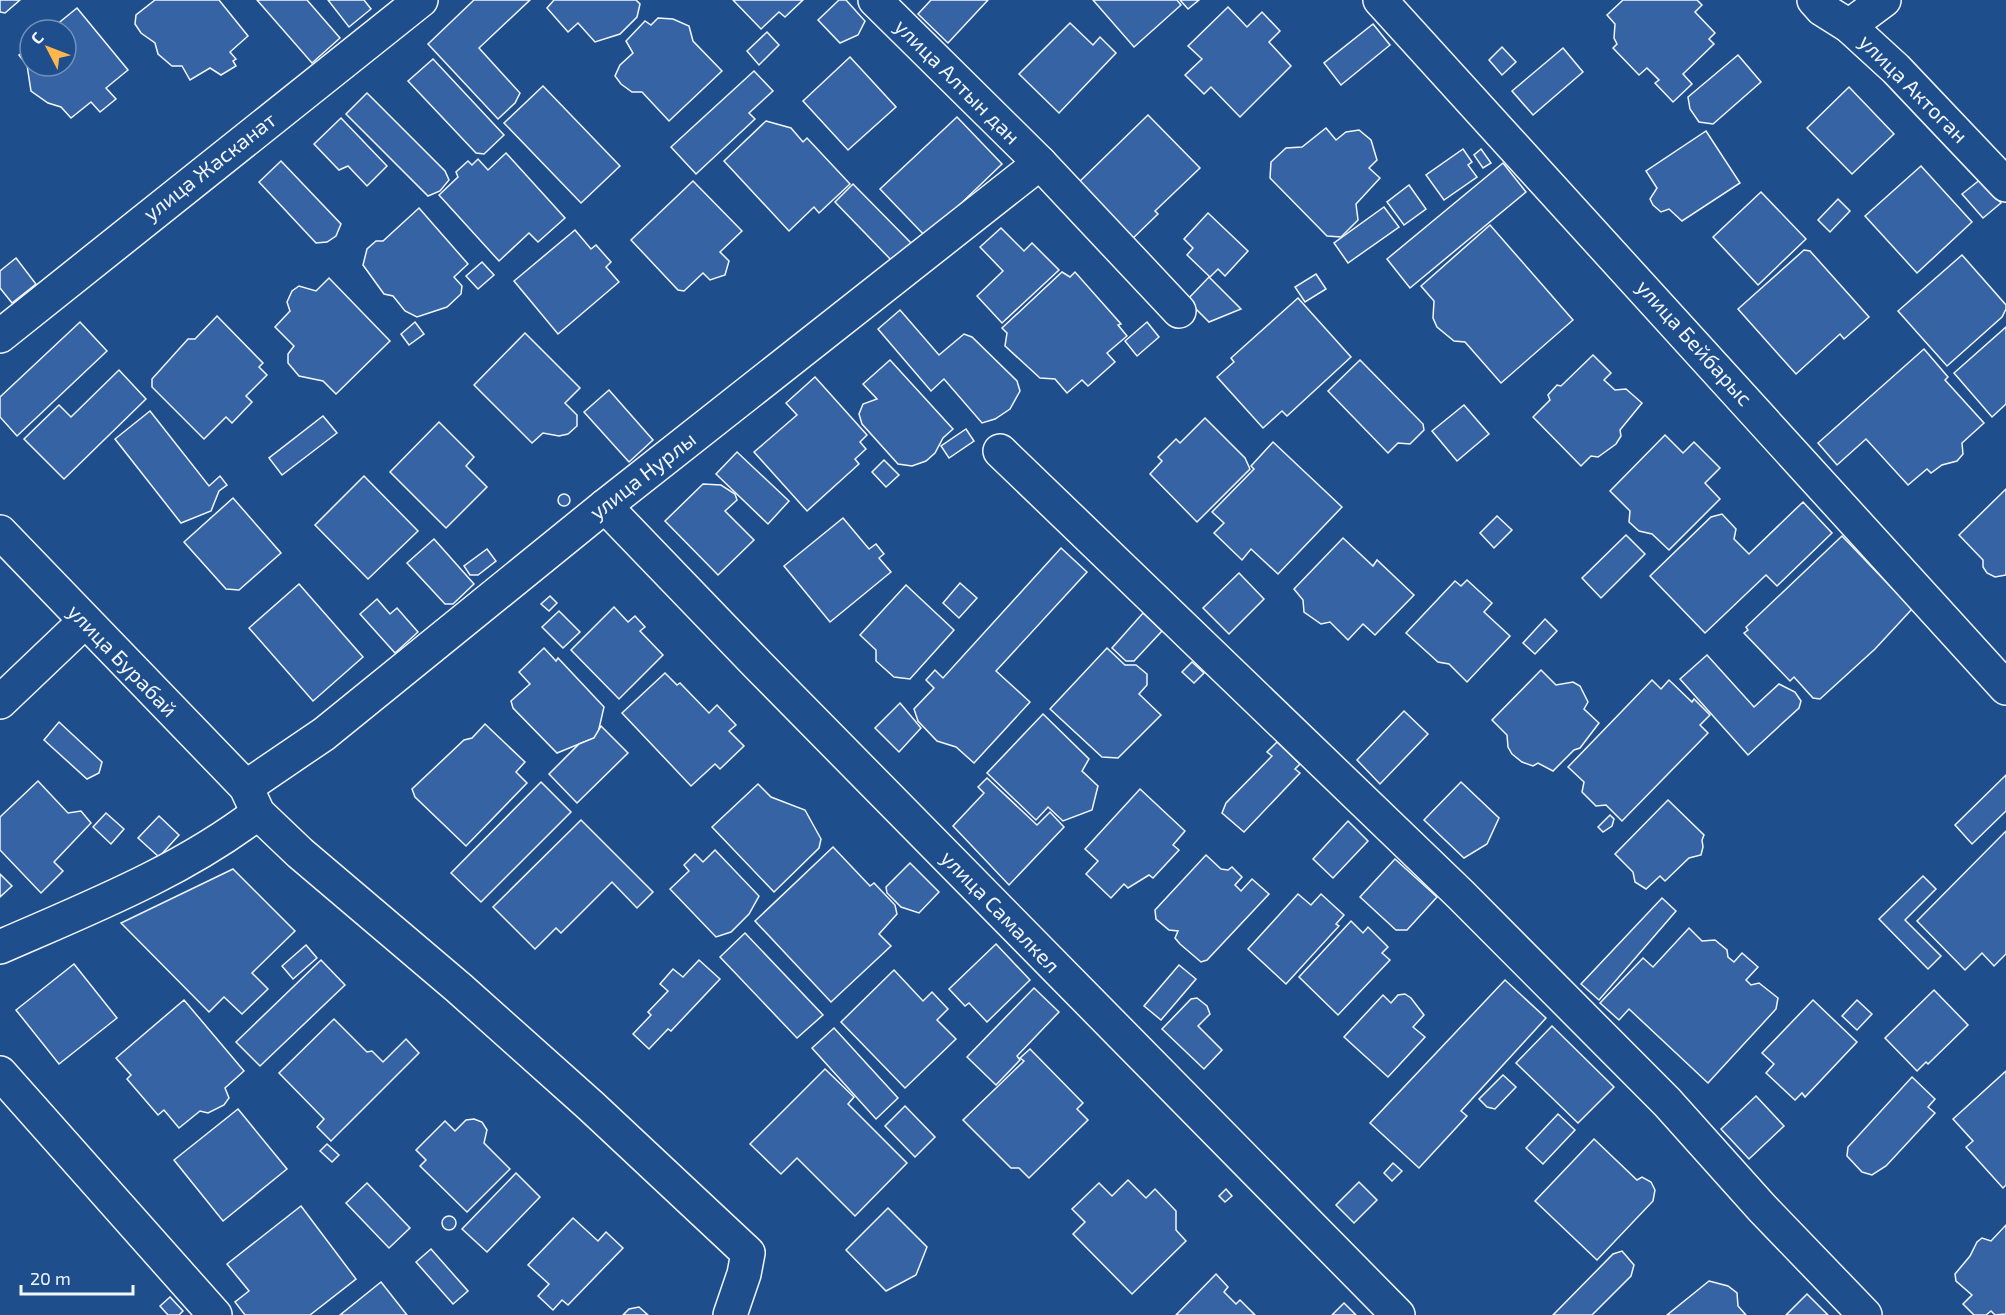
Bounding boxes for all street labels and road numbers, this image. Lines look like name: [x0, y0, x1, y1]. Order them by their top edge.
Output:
street label: улица Алтын дан: [890, 13, 1026, 149]
street label: улица Актоган: [1854, 28, 1974, 148]
street label: улица Жасканат: [138, 106, 281, 226]
street label: улица Бейбарыс: [1631, 274, 1758, 411]
street label: улица Нурлы: [584, 426, 701, 525]
street label: улица Бурабай: [62, 598, 183, 722]
street label: улица Самалкел: [936, 845, 1066, 978]

